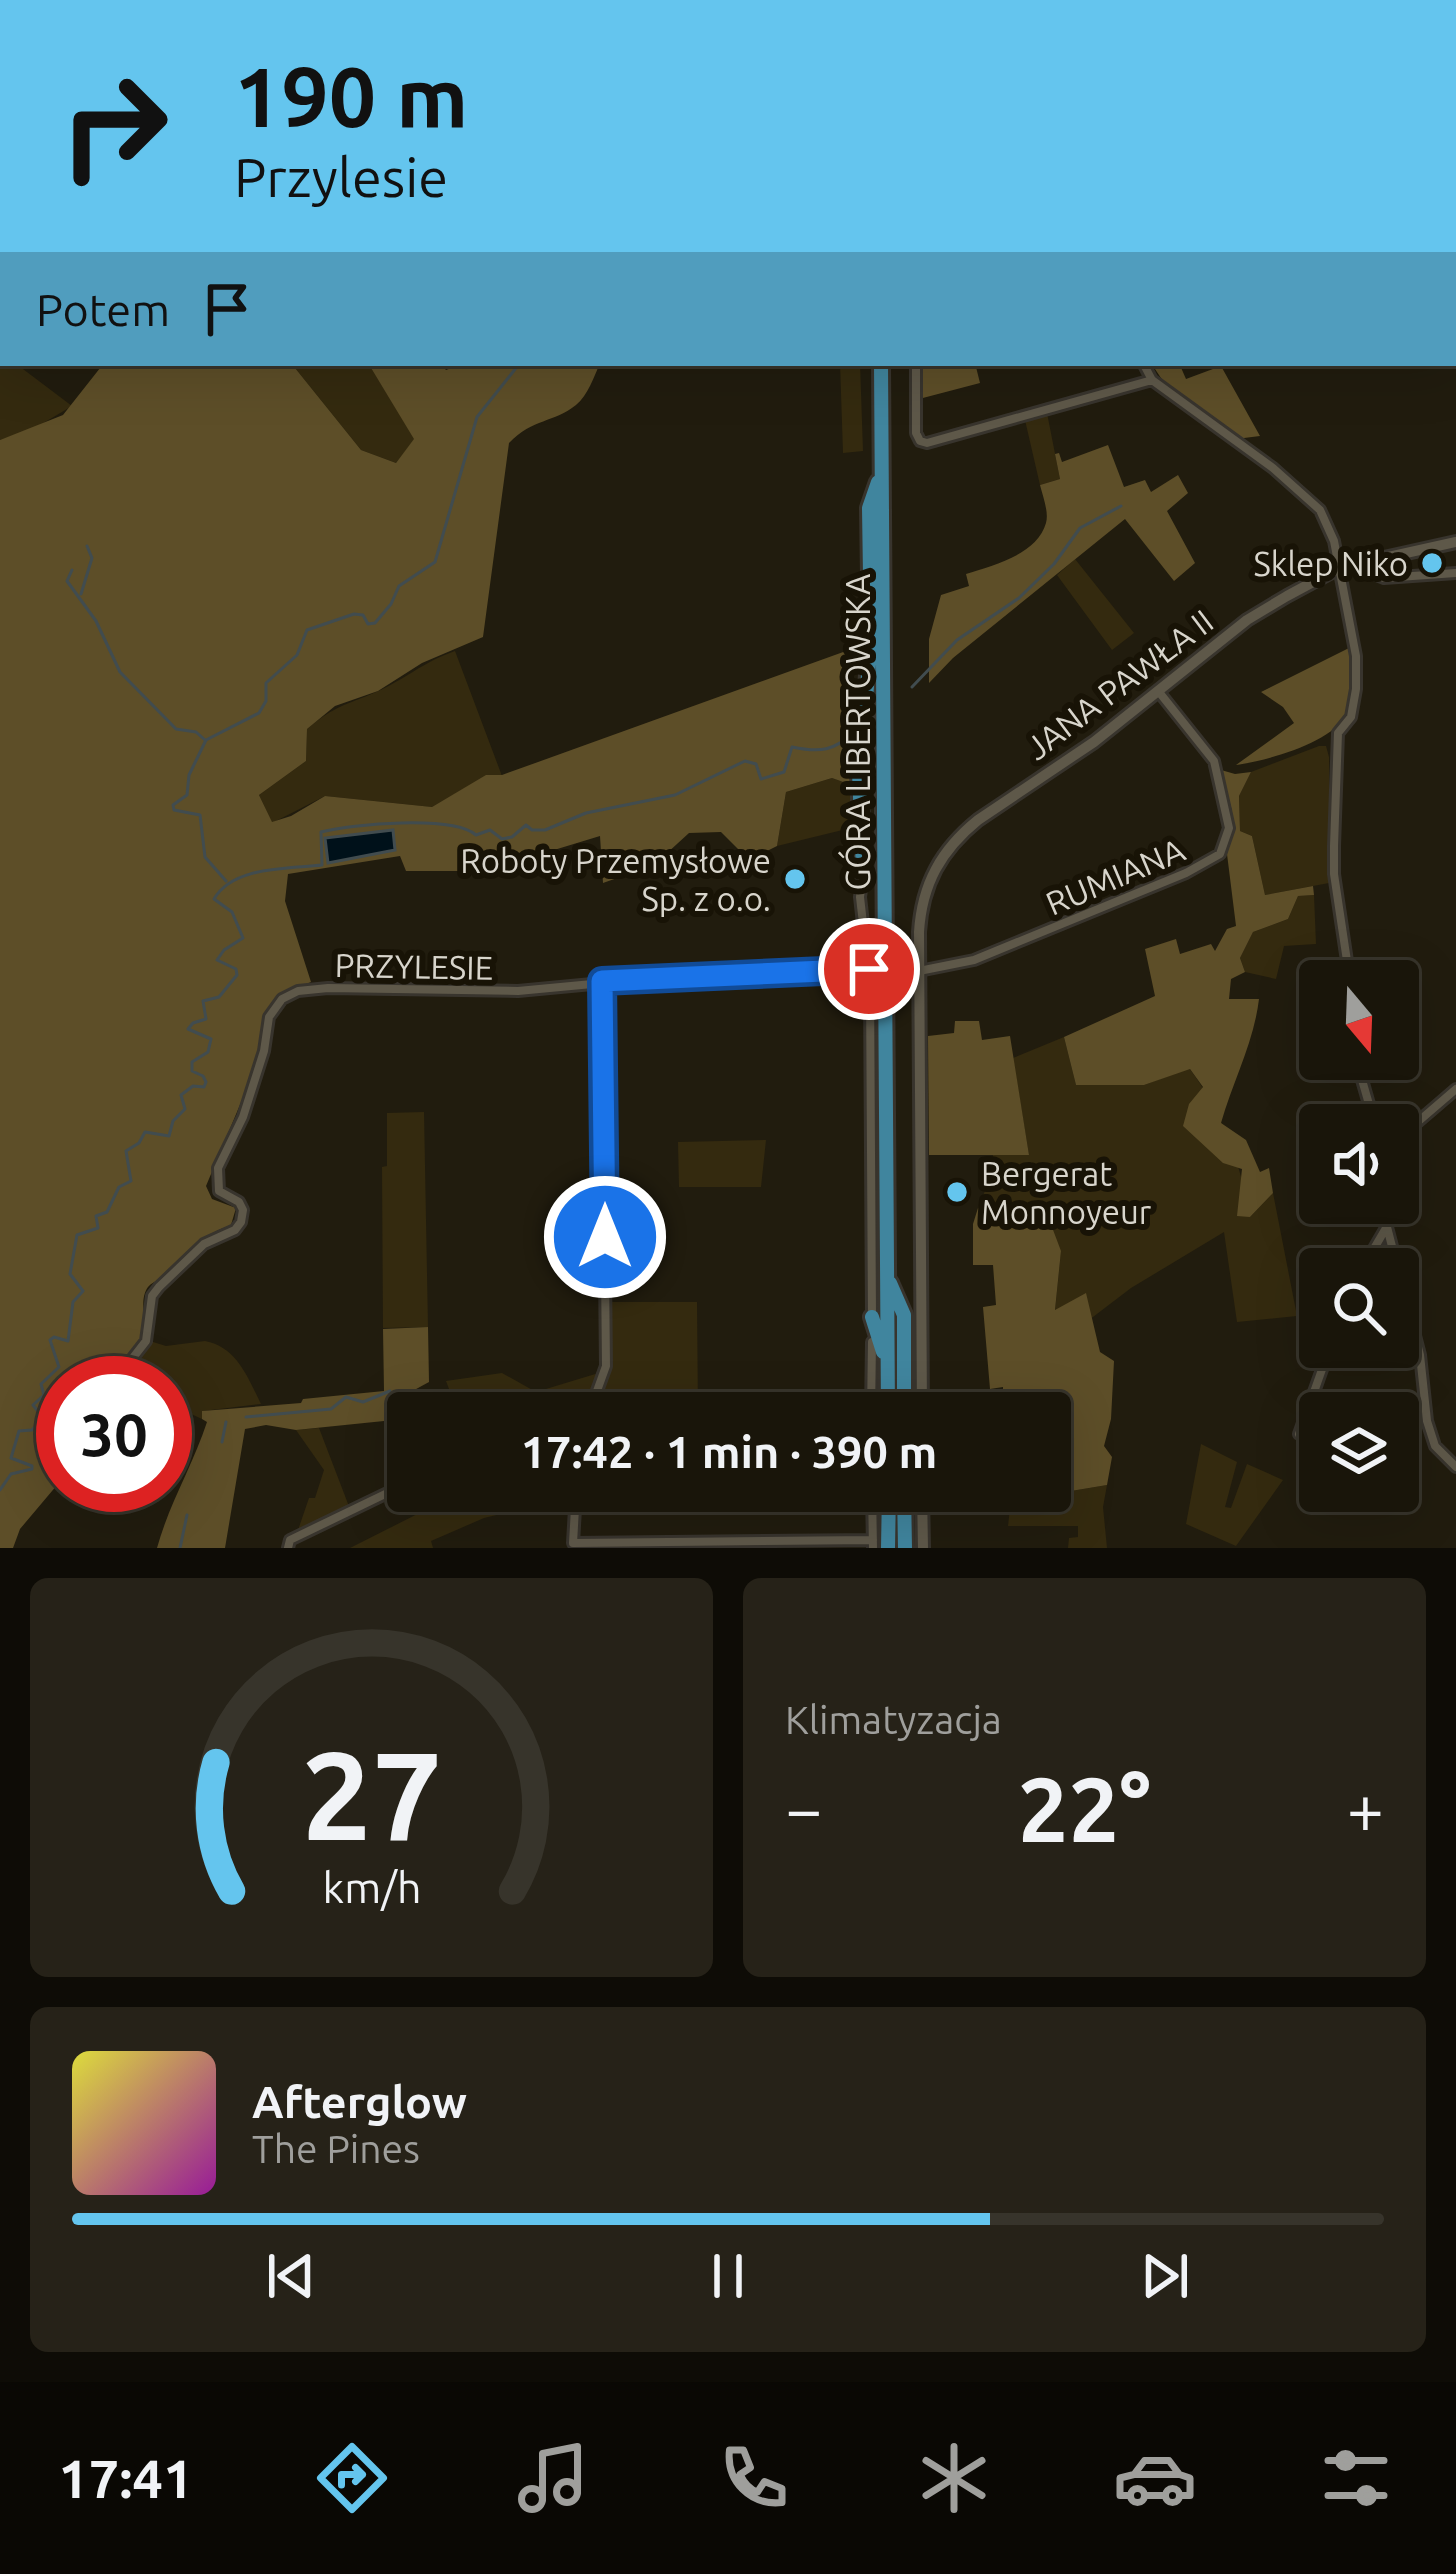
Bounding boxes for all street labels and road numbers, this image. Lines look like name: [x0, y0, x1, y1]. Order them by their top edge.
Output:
street label: GÓRA LIBERTOWSKA: [837, 573, 876, 891]
street label: JANA PAWŁA II: [1018, 602, 1220, 766]
street label: RUMIANA: [1040, 830, 1190, 922]
street label: PRZYLESIE: [334, 946, 494, 986]

